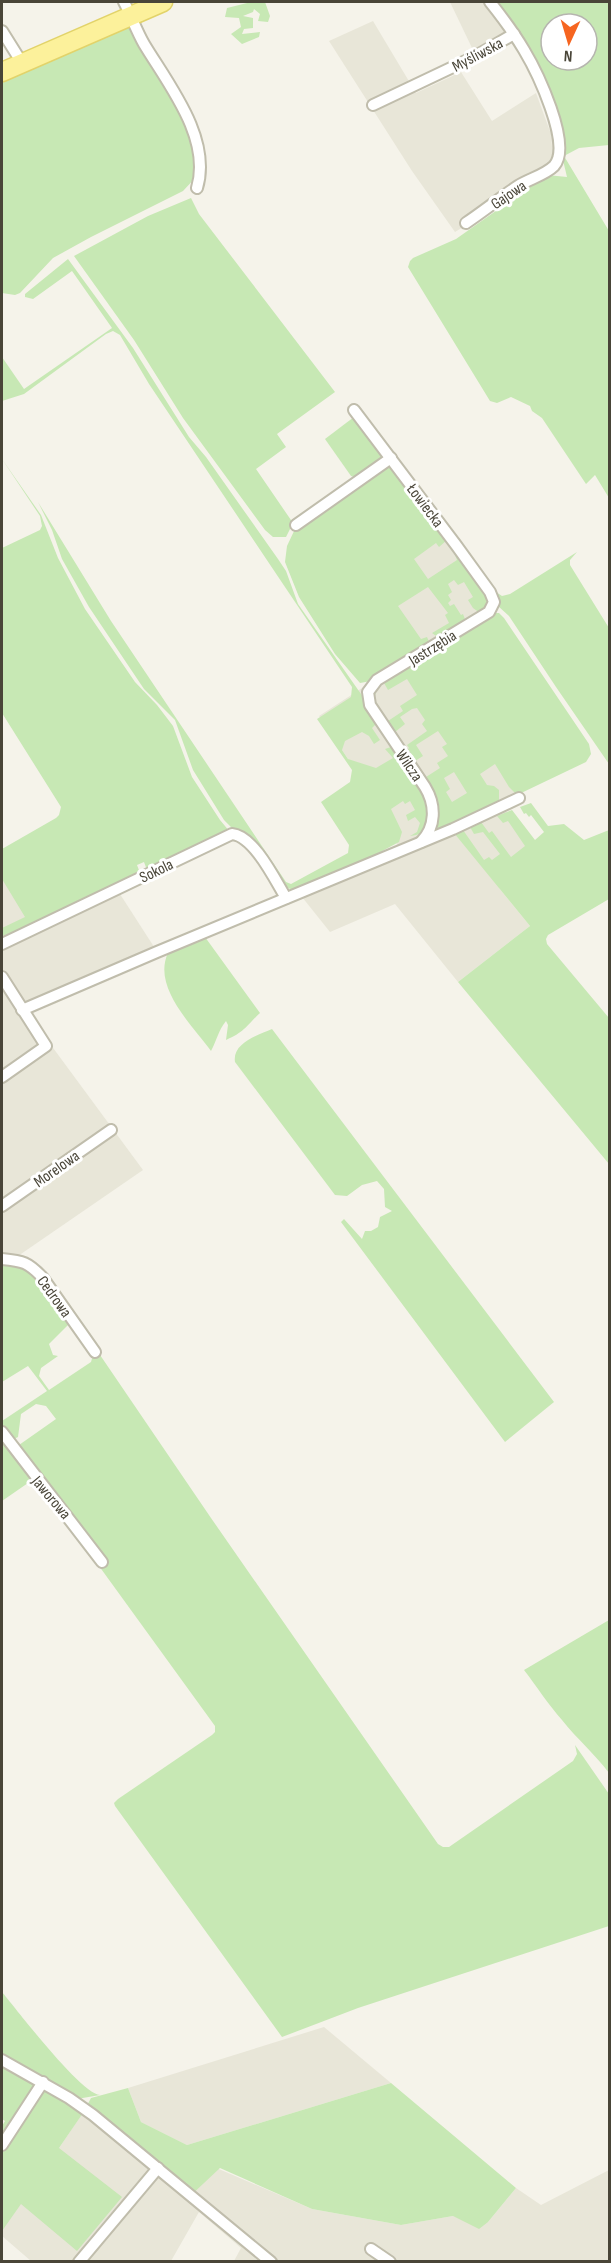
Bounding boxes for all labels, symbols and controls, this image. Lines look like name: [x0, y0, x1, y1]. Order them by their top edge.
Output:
north arrow: [539, 12, 599, 72]
street label: Myśliwska: [449, 34, 506, 77]
text: N: [563, 46, 573, 65]
street label: Gajowa: [488, 177, 530, 214]
street label: Łowiecka: [402, 480, 447, 531]
street label: Jastrzębia: [405, 626, 460, 671]
street label: Wilcza: [391, 746, 426, 785]
street label: Sokola: [137, 855, 177, 888]
street label: Morelowa: [30, 1147, 83, 1192]
street label: Cedrowa: [32, 1272, 75, 1321]
street label: Jaworowa: [27, 1472, 74, 1524]

